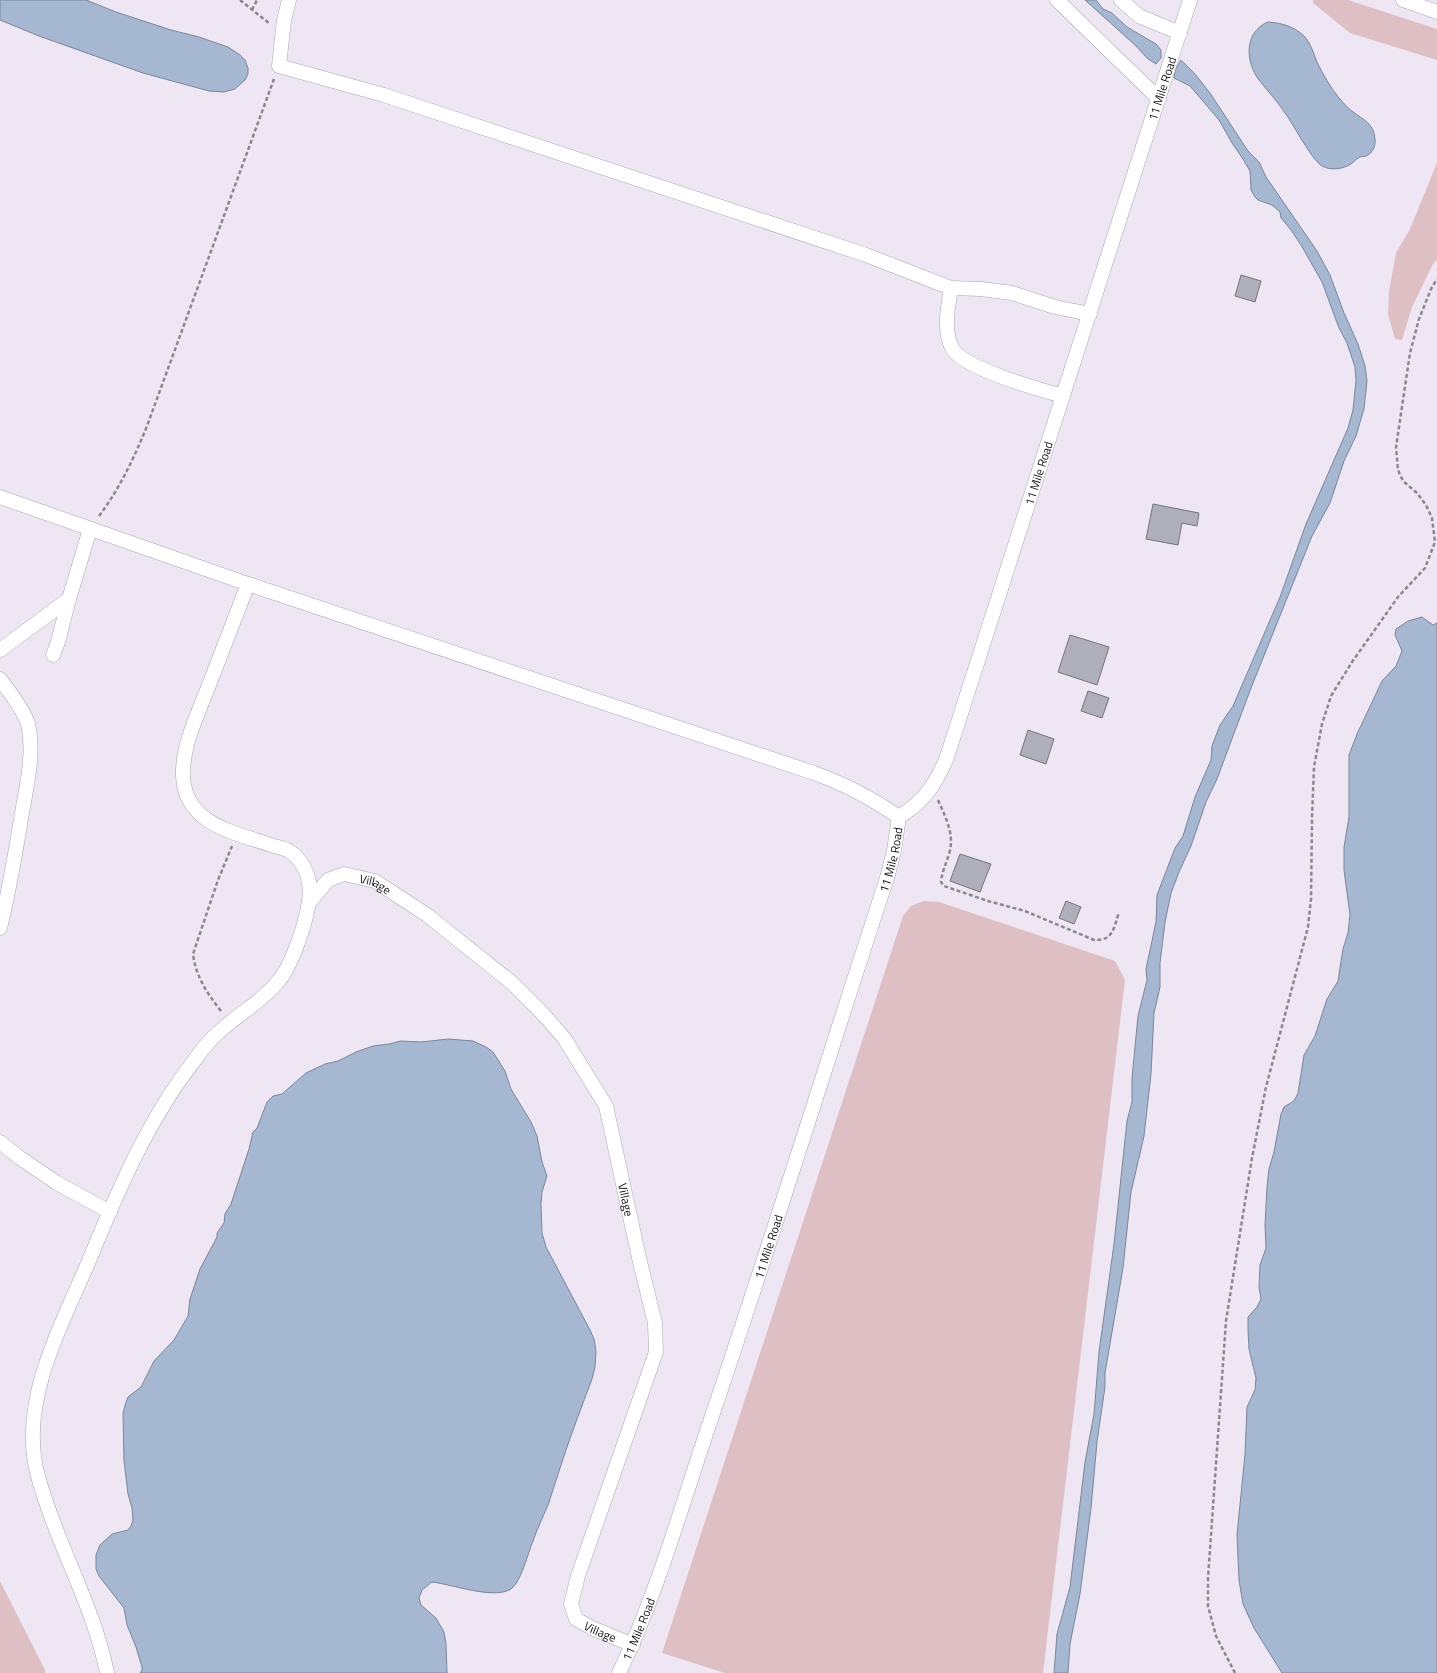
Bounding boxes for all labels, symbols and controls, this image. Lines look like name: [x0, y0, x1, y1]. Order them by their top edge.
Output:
street label: 11 Mile Road: [1142, 54, 1181, 123]
street label: 11 Mile Road: [1019, 439, 1057, 508]
street label: 11 Mile Road: [873, 826, 907, 895]
street label: Village: [358, 868, 395, 899]
street label: Village: [614, 1181, 639, 1218]
street label: 11 Mile Road: [749, 1212, 787, 1281]
street label: 11 Mile Road: [617, 1595, 660, 1663]
street label: Village: [581, 1616, 619, 1647]

